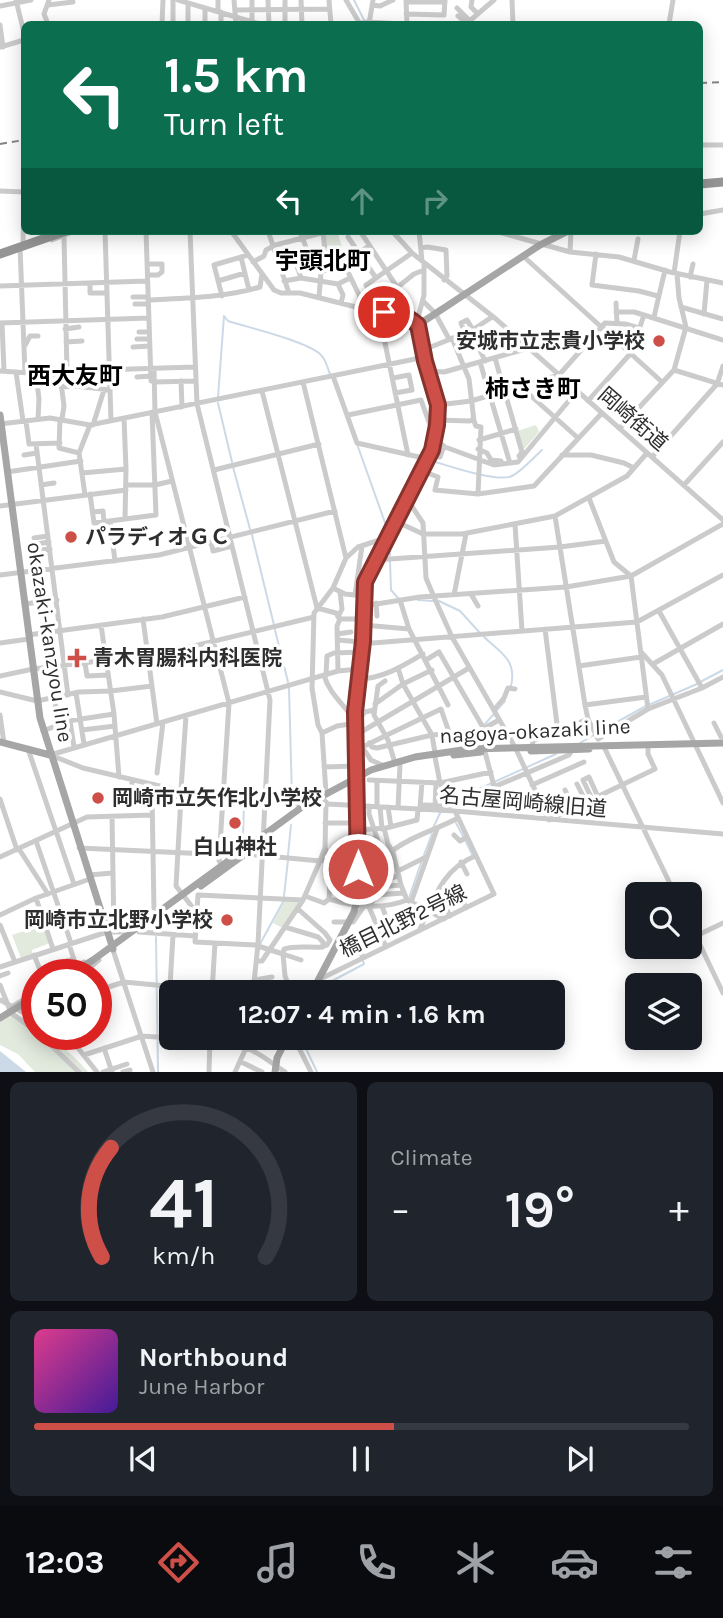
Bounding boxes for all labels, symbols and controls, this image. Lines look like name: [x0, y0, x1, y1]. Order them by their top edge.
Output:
text: 1.5 km: [164, 47, 308, 104]
icon: left: [49, 49, 140, 140]
text: Turn left: [164, 106, 284, 143]
icon: left: [270, 182, 308, 220]
icon: ahead: [343, 182, 381, 220]
icon: right: [416, 182, 454, 220]
district label: 宇頭北町: [275, 247, 371, 275]
pin: [354, 282, 414, 342]
icon: arrive: [365, 293, 403, 331]
place label: 安城市立志貴小学校: [456, 329, 645, 353]
marker: 安城市立志貴小学校: [651, 333, 667, 349]
district label: 西大友町: [27, 362, 123, 390]
district label: 柿さき町: [485, 375, 581, 403]
street label: 岡崎街道: [593, 382, 673, 456]
place label: パラディオＧＣ: [85, 525, 231, 549]
marker: パラディオＧＣ: [63, 529, 79, 545]
street label: okazaki-kanzyou line: [22, 540, 78, 744]
place label: 青木胃腸科内科医院: [93, 646, 282, 670]
marker: 青木胃腸科内科医院: [67, 648, 87, 668]
street label: nagoya-okazaki line: [439, 714, 631, 748]
street label: 名古屋岡崎線旧道: [438, 783, 608, 821]
place label: 岡崎市立矢作北小学校: [112, 786, 322, 810]
marker: 岡崎市立矢作北小学校: [90, 790, 106, 806]
marker: 白山神社: [227, 815, 243, 831]
position arrow: [321, 832, 395, 906]
place label: 白山神社: [193, 835, 277, 859]
street label: 橋目北野2号線: [336, 880, 470, 962]
map controls: [625, 882, 702, 1050]
button: search: [625, 882, 702, 959]
place label: 岡崎市立北野小学校: [24, 908, 213, 932]
marker: 岡崎市立北野小学校: [219, 912, 235, 928]
speed limit sign: 50: [21, 959, 112, 1050]
button: layers: [625, 973, 702, 1050]
text: 12:07 · 4 min · 1.6 km: [238, 999, 486, 1030]
text: Climate: [391, 1144, 473, 1171]
text: 41: [149, 1161, 218, 1246]
text: 19°: [505, 1179, 575, 1240]
text: −: [391, 1187, 410, 1232]
text: +: [669, 1187, 689, 1232]
text: km/h: [152, 1241, 215, 1270]
text: Northbound: [139, 1342, 288, 1373]
text: June Harbor: [139, 1373, 264, 1400]
icon: previous: [124, 1440, 162, 1478]
icon: pause: [342, 1440, 380, 1478]
icon: next: [561, 1440, 599, 1478]
icon: directions: [154, 1538, 203, 1587]
icon: music: [253, 1538, 302, 1587]
icon: phone: [352, 1538, 401, 1587]
icon: climate: [451, 1538, 500, 1587]
icon: car: [550, 1538, 599, 1587]
icon: filters: [649, 1538, 698, 1587]
text: 12:03: [25, 1544, 105, 1581]

